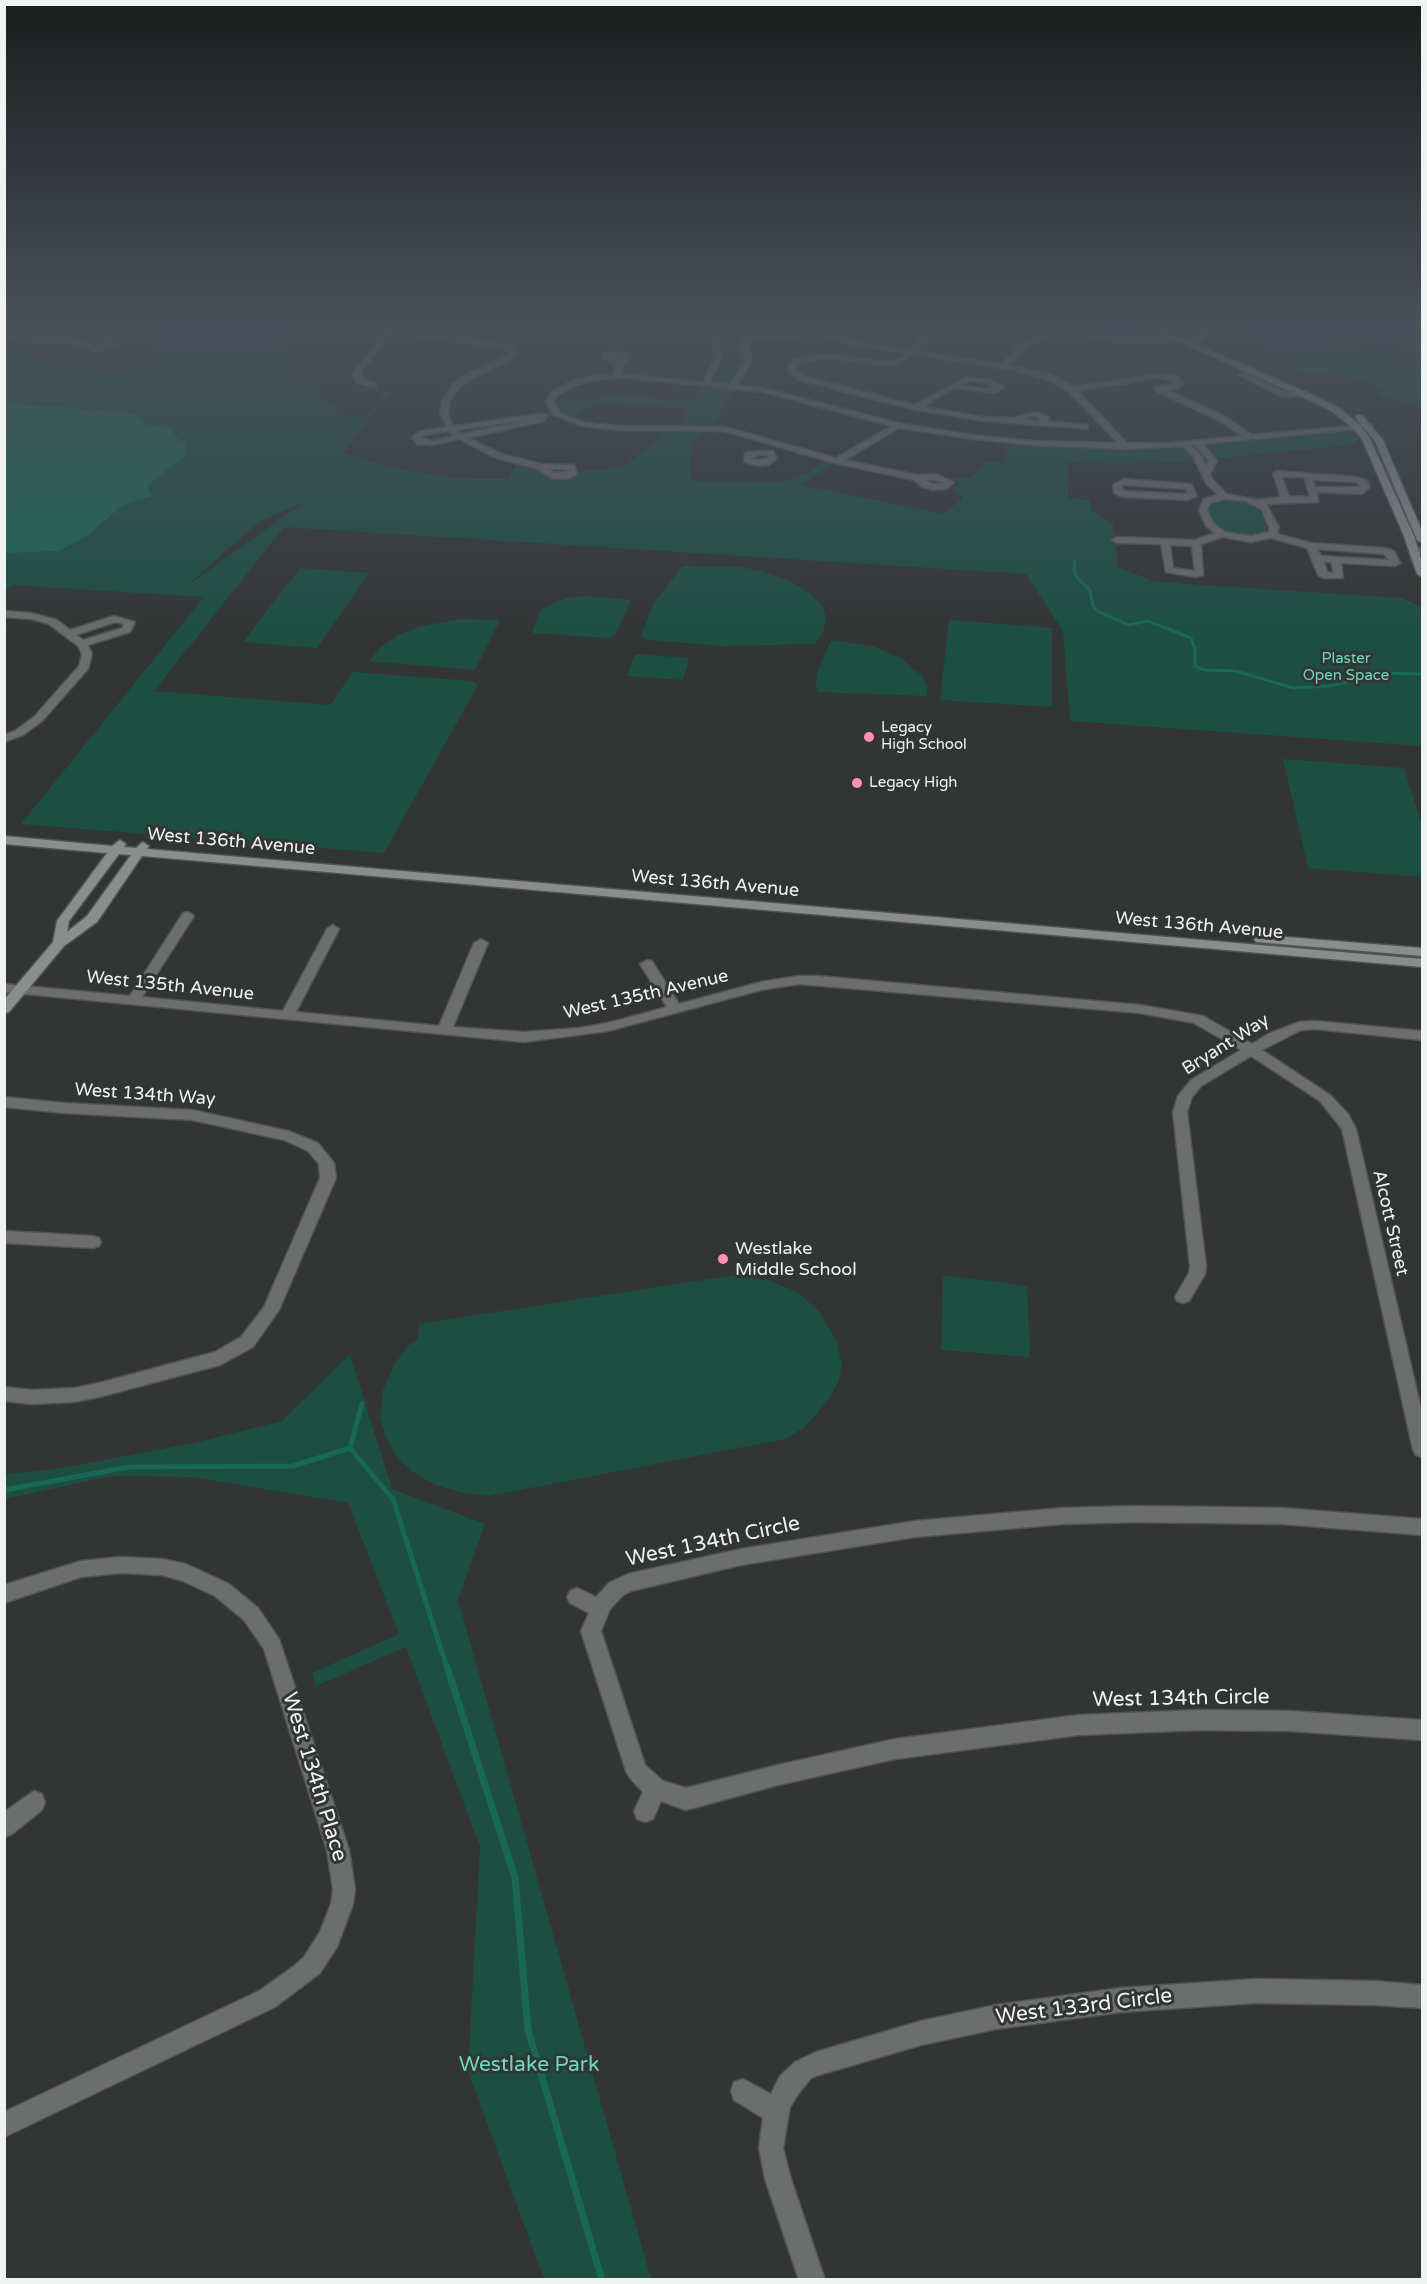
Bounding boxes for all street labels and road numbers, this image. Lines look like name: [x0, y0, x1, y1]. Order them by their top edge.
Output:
street label: West 136th Avenue: [146, 824, 316, 860]
street label: West 136th Avenue: [630, 866, 800, 902]
street label: West 136th Avenue: [1114, 908, 1284, 944]
street label: West 135th Avenue: [85, 966, 255, 1006]
street label: West 135th Avenue: [561, 966, 731, 1024]
street label: Bryant Way: [1179, 1010, 1273, 1080]
street label: West 134th Way: [74, 1079, 216, 1111]
street label: Alcott Street: [1367, 1168, 1413, 1278]
street label: West 134th Circle: [624, 1511, 802, 1573]
street label: West 134th Circle: [1092, 1685, 1270, 1713]
street label: West 134th Place: [276, 1689, 352, 1865]
street label: West 133rd Circle: [994, 1984, 1174, 2030]

